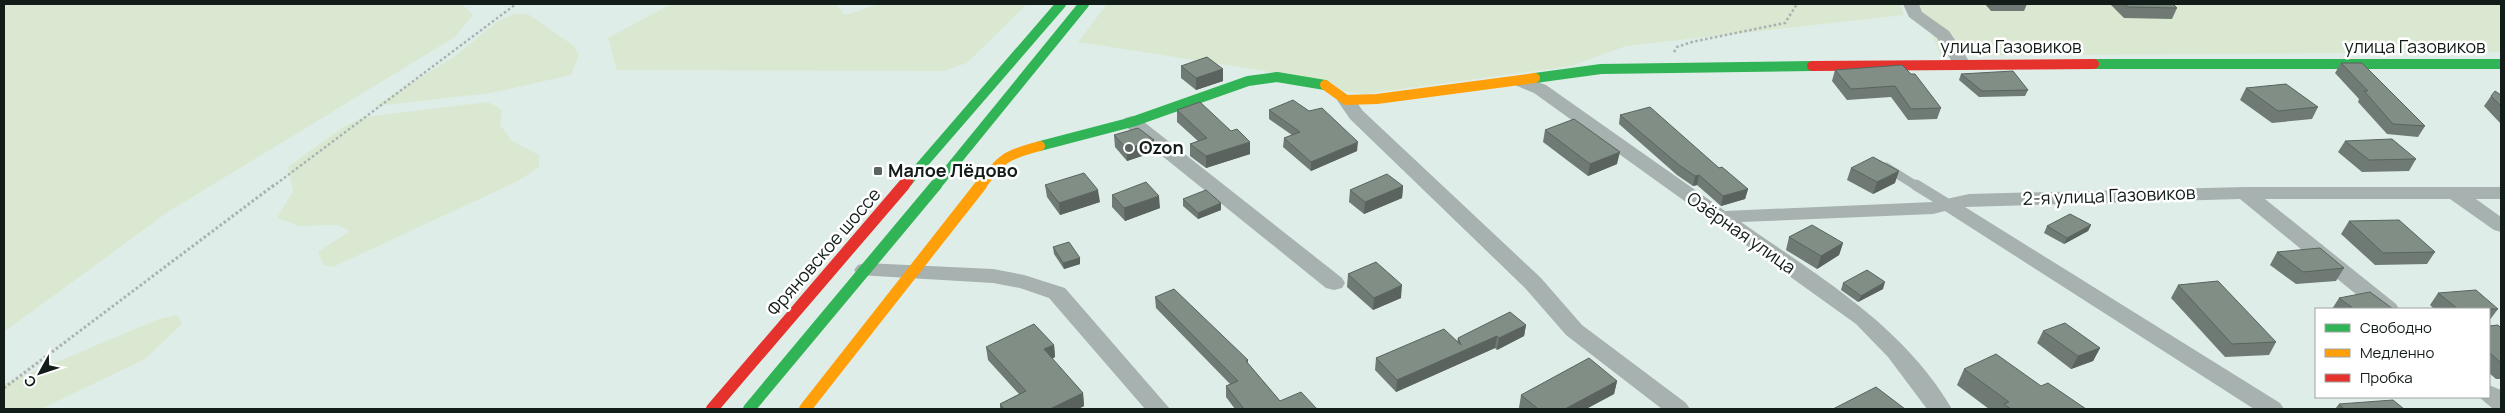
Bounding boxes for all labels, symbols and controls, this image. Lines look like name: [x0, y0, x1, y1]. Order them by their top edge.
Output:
street label: улица Газовиков: [1940, 34, 2082, 58]
street label: улица Газовиков: [2344, 34, 2486, 58]
place label: Ozon: [1139, 135, 1184, 159]
marker: Ozon: [1123, 142, 1135, 154]
place label: Малое Лёдово: [888, 158, 1018, 182]
marker: Малое Лёдово: [872, 165, 884, 177]
street label: 2-я улица Газовиков: [2022, 180, 2196, 210]
street label: Фряновское шоссе: [761, 182, 886, 320]
street label: Озёрная улица: [1682, 186, 1801, 279]
legend: [2315, 308, 2490, 398]
text: Свободно: [2360, 317, 2432, 338]
text: Медленно: [2360, 342, 2434, 363]
north arrow: [15, 348, 65, 398]
text: Пробка: [2360, 367, 2413, 388]
text: С: [19, 372, 40, 392]

